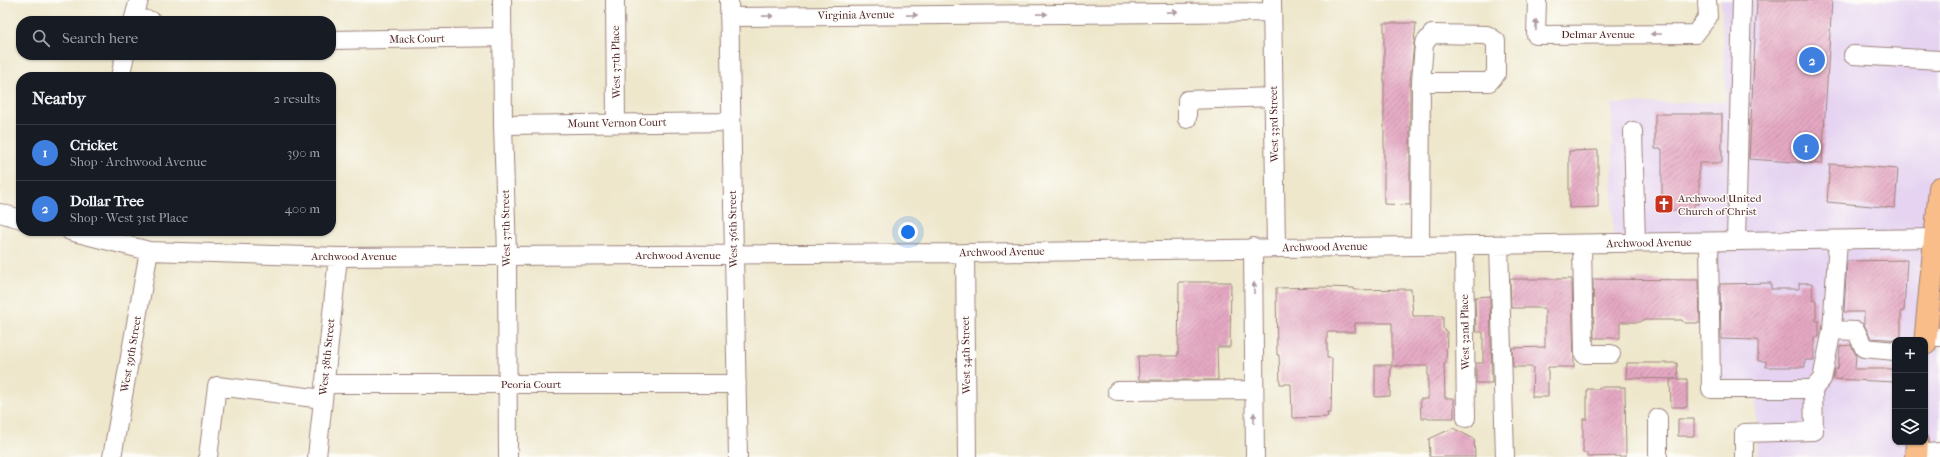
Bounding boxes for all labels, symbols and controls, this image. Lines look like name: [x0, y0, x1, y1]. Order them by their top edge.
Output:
street label: Virginia Avenue: [816, 8, 895, 22]
one-way arrow: [1166, 9, 1179, 15]
one-way arrow: [1036, 11, 1049, 17]
one-way arrow: [906, 12, 919, 18]
one-way arrow: [762, 13, 775, 19]
search box: [16, 16, 336, 60]
one-way arrow: [1533, 18, 1539, 31]
street label: West 37th Place: [609, 25, 623, 100]
icon: search: [30, 27, 52, 49]
street label: Delmar Avenue: [1561, 28, 1635, 41]
text: Search here: [62, 29, 138, 47]
one-way arrow: [1649, 31, 1662, 37]
street label: Mack Court: [389, 32, 445, 46]
pin: 2: [1799, 45, 1825, 75]
street label: West 33rd Street: [1267, 85, 1281, 164]
text: Nearby: [32, 88, 86, 108]
text: 2 results: [274, 91, 320, 106]
street label: Mount Vernon Court: [567, 116, 667, 130]
pin: 1: [1793, 132, 1819, 162]
text: Cricket: [70, 136, 118, 154]
text: 1: [43, 145, 47, 160]
text: 390 m: [287, 145, 320, 160]
text: Shop · Archwood Avenue: [70, 154, 207, 169]
street label: West 37th Street: [499, 189, 513, 268]
street label: West 36th Street: [726, 190, 740, 269]
text: Dollar Tree: [70, 192, 144, 210]
place label: Archwood United Church of Christ: [1677, 192, 1762, 218]
church icon: Archwood United Church of Christ: [1653, 193, 1675, 215]
text: 2: [42, 201, 48, 216]
text: 400 m: [284, 201, 320, 216]
text: Shop · West 31st Place: [70, 210, 188, 225]
your location: [898, 222, 918, 242]
street label: Archwood Avenue: [1605, 236, 1692, 250]
street label: Archwood Avenue: [1281, 240, 1368, 254]
street label: Archwood Avenue: [958, 245, 1045, 259]
street label: Archwood Avenue: [634, 249, 721, 262]
street label: Archwood Avenue: [310, 250, 397, 263]
one-way arrow: [1250, 282, 1257, 294]
street label: West 32nd Place: [1458, 293, 1472, 371]
street label: West 39th Street: [118, 315, 144, 394]
street label: West 34th Street: [959, 316, 973, 395]
street label: West 38th Street: [316, 318, 338, 397]
map controls: [1892, 337, 1928, 445]
button: +: [1892, 337, 1928, 373]
button: −: [1892, 373, 1928, 409]
street label: Peoria Court: [501, 378, 561, 391]
button: layers: [1892, 409, 1928, 445]
one-way arrow: [1251, 411, 1257, 424]

